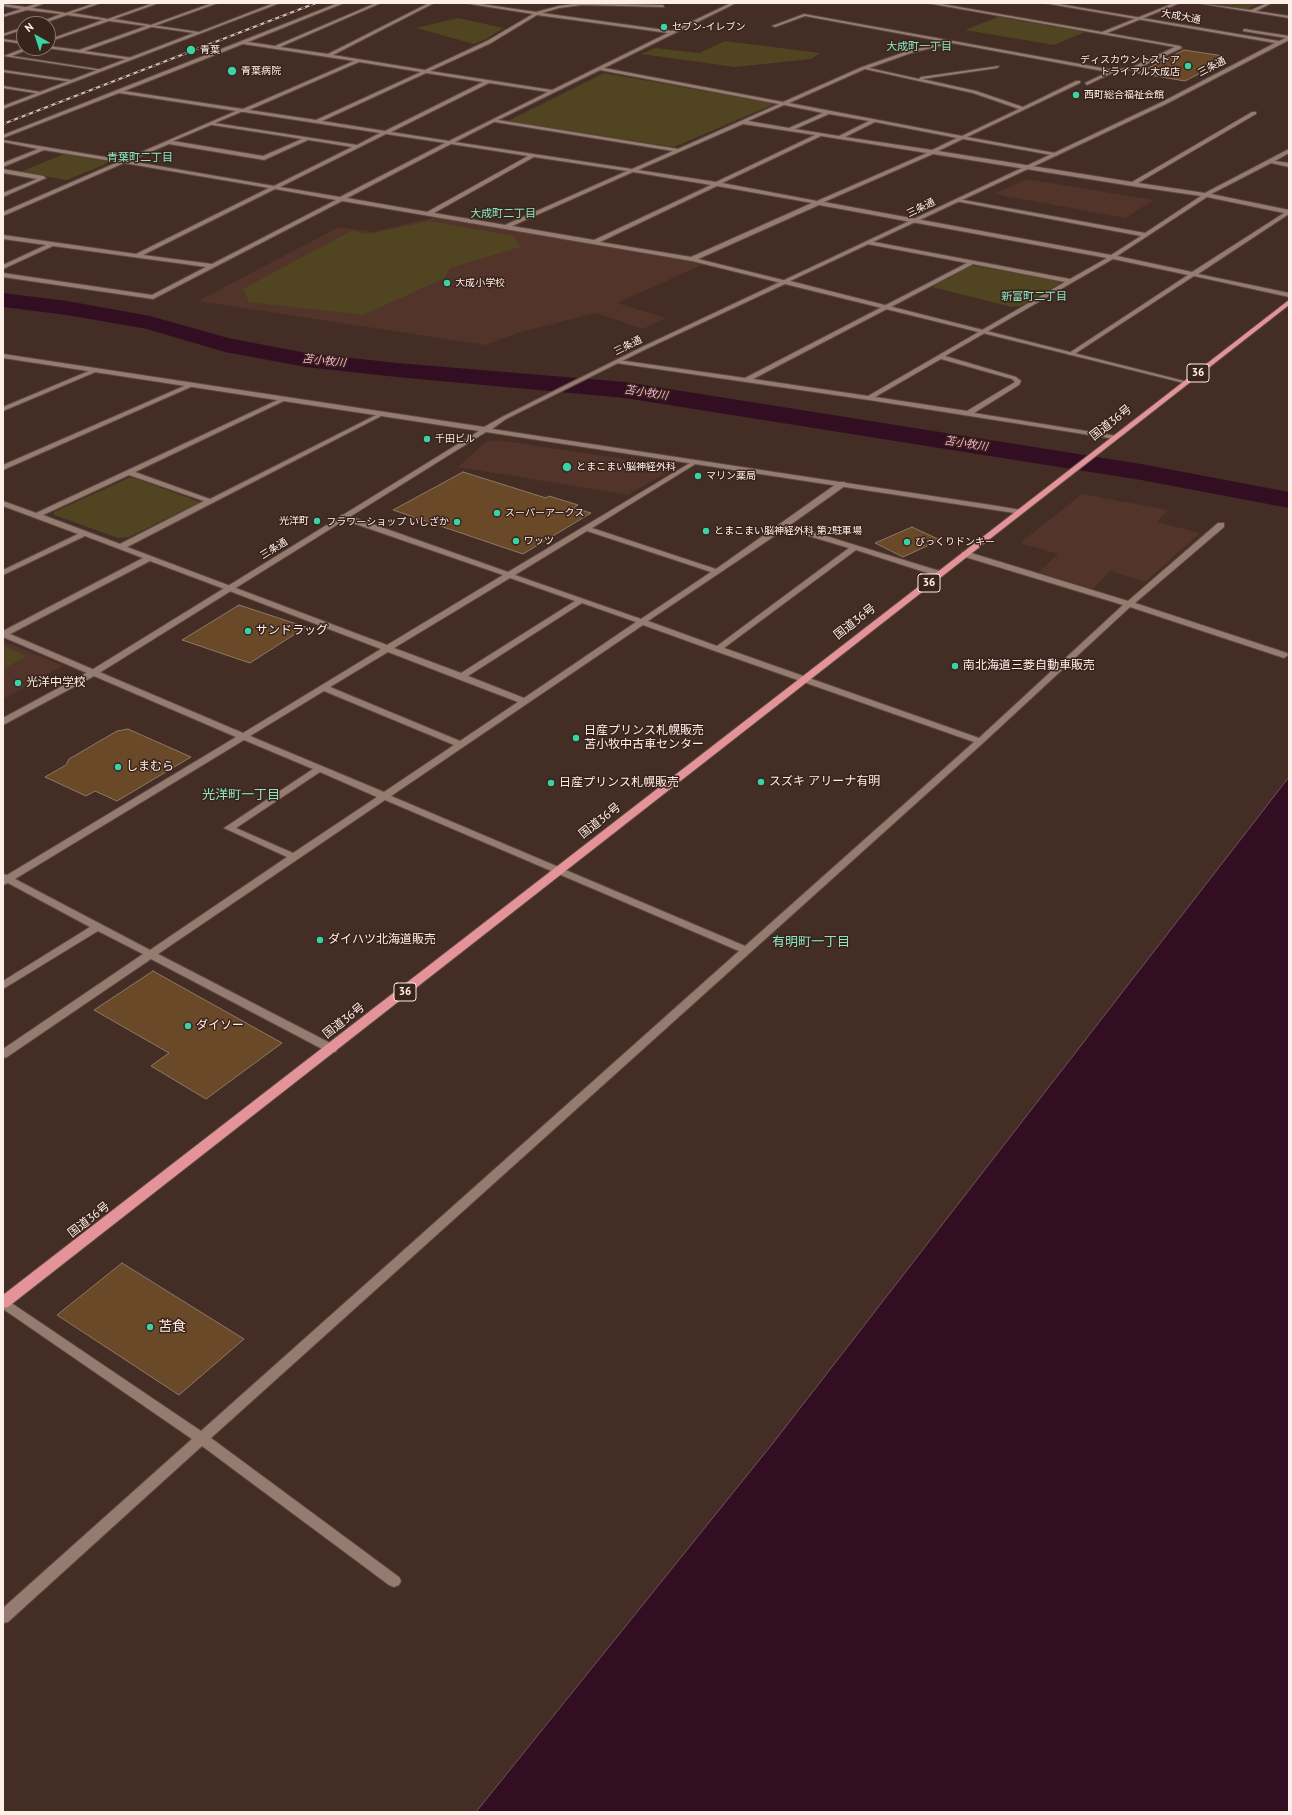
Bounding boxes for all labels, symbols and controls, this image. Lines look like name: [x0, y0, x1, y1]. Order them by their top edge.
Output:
street label: 大成大通: [1160, 8, 1202, 26]
north arrow: [16, 16, 56, 56]
text: N: [22, 20, 36, 35]
place label: セブン-イレブン: [672, 21, 746, 33]
marker: セブン-イレブン: [659, 22, 669, 32]
district label: 大成町一丁目: [886, 40, 952, 54]
marker: 青葉: [185, 44, 197, 56]
place label: 青葉: [200, 44, 220, 56]
place label: ディスカウントストア トライアル大成店: [1080, 54, 1180, 78]
street label: 三条通: [1196, 55, 1228, 79]
marker: ディスカウントストア トライアル大成店: [1183, 61, 1193, 71]
marker: 青葉病院: [226, 65, 238, 77]
place label: 青葉病院: [241, 65, 281, 77]
place label: 西町総合福祉会館: [1084, 89, 1164, 101]
marker: 西町総合福祉会館: [1071, 90, 1081, 100]
district label: 青葉町二丁目: [107, 151, 173, 165]
street label: 三条通: [905, 196, 937, 220]
district label: 大成町二丁目: [470, 207, 536, 221]
place label: 大成小学校: [455, 277, 505, 289]
marker: 大成小学校: [442, 278, 452, 288]
district label: 新富町二丁目: [1001, 290, 1067, 304]
street label: 三条通: [612, 334, 644, 358]
water label: 苫小牧川: [301, 352, 347, 370]
road number: 36: [1187, 364, 1209, 382]
water label: 苫小牧川: [623, 383, 669, 403]
street label: 国道36号: [1087, 402, 1135, 444]
place label: 千田ビル: [435, 433, 475, 445]
marker: 千田ビル: [422, 434, 432, 444]
water label: 苫小牧川: [943, 434, 989, 454]
marker: とまこまい脳神経外科: [561, 461, 573, 473]
place label: とまこまい脳神経外科: [576, 461, 676, 473]
place label: マリン薬局: [706, 470, 756, 482]
marker: マリン薬局: [693, 471, 703, 481]
place label: スーパーアークス: [505, 507, 584, 519]
marker: スーパーアークス: [492, 508, 502, 518]
place label: 光洋町: [279, 515, 309, 527]
marker: 光洋町: [312, 516, 322, 526]
place label: フラワーショップ いしざか: [326, 516, 449, 528]
marker: フラワーショップ いしざか: [452, 517, 462, 527]
place label: とまこまい脳神経外科 第2駐車場: [714, 525, 862, 537]
marker: とまこまい脳神経外科 第2駐車場: [701, 526, 711, 536]
place label: ワッツ: [524, 535, 554, 547]
street label: 三条通: [258, 536, 290, 562]
marker: ワッツ: [511, 536, 521, 546]
place label: びっくりドンキー: [915, 536, 995, 548]
marker: びっくりドンキー: [902, 537, 912, 547]
road number: 36: [918, 574, 940, 592]
street label: 国道36号: [831, 601, 879, 643]
place label: サンドラッグ: [256, 624, 328, 638]
marker: サンドラッグ: [243, 626, 253, 636]
place label: 南北海道三菱自動車販売: [963, 659, 1095, 673]
marker: 南北海道三菱自動車販売: [950, 661, 960, 671]
place label: 光洋中学校: [26, 676, 86, 690]
marker: 光洋中学校: [13, 678, 23, 688]
place label: 日産プリンス札幌販売 苫小牧中古車センター: [584, 724, 704, 752]
marker: 日産プリンス札幌販売 苫小牧中古車センター: [571, 733, 581, 743]
place label: しまむら: [126, 760, 174, 774]
marker: しまむら: [113, 762, 123, 772]
place label: スズキ アリーナ有明: [769, 775, 880, 789]
place label: 日産プリンス札幌販売: [559, 776, 679, 790]
marker: スズキ アリーナ有明: [756, 777, 766, 787]
marker: 日産プリンス札幌販売: [546, 778, 556, 788]
district label: 光洋町一丁目: [202, 787, 280, 803]
street label: 国道36号: [576, 800, 624, 842]
place label: ダイハツ北海道販売: [328, 933, 436, 947]
district label: 有明町一丁目: [772, 934, 850, 950]
marker: ダイハツ北海道販売: [315, 935, 325, 945]
road number: 36: [394, 983, 416, 1001]
street label: 国道36号: [320, 1000, 368, 1042]
place label: ダイソー: [196, 1019, 244, 1033]
marker: ダイソー: [183, 1021, 193, 1031]
street label: 国道36号: [65, 1199, 113, 1241]
place label: 苫食: [158, 1319, 186, 1335]
marker: 苫食: [145, 1322, 155, 1332]

